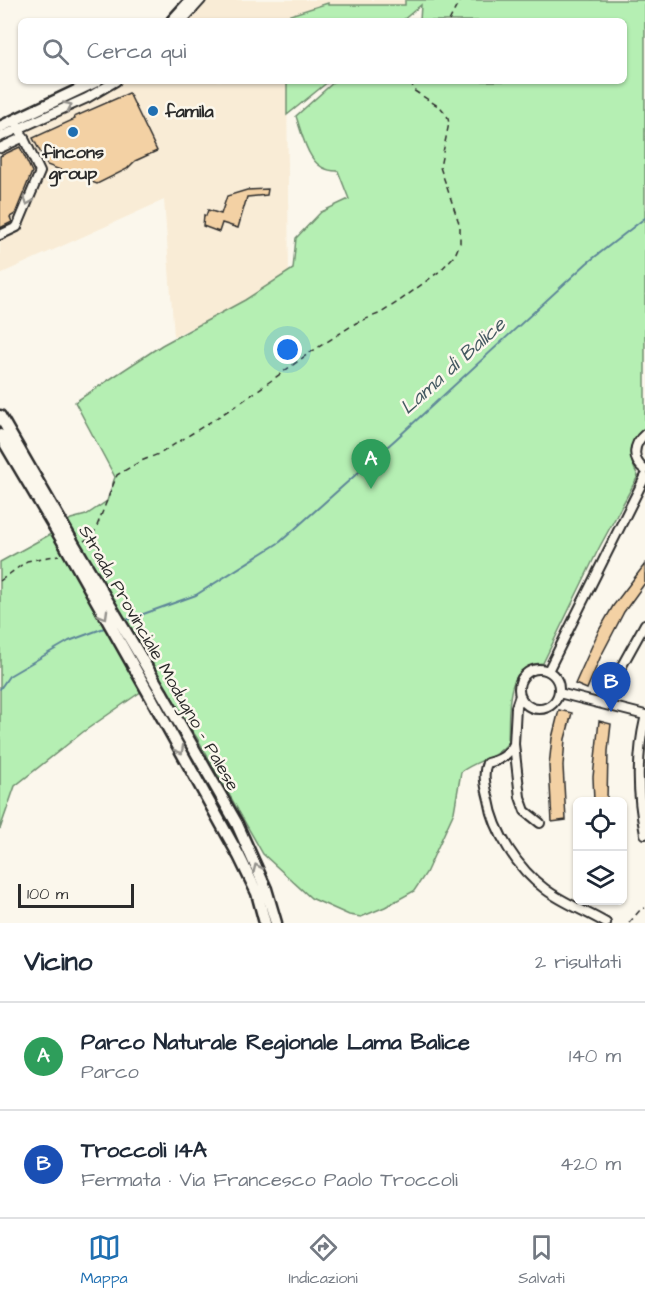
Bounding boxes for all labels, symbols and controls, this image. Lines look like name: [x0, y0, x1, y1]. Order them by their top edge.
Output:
search box: [18, 18, 627, 84]
icon: search: [39, 35, 72, 68]
text: Cerca qui: [87, 36, 186, 67]
place label: famila: [164, 99, 214, 124]
one-way arrow: [62, 101, 73, 113]
marker: famila: [146, 104, 160, 118]
marker: fincons group: [66, 125, 80, 139]
place label: fincons group: [41, 140, 104, 187]
one-way arrow: [23, 195, 35, 206]
water label: Lama di Balice: [394, 310, 513, 421]
your location: [273, 335, 302, 364]
pin: A: [352, 440, 391, 489]
street label: Strada Provinciale Modugno - Palese: [72, 521, 246, 796]
one-way arrow: [97, 608, 108, 619]
pin: B: [592, 662, 630, 712]
one-way arrow: [173, 743, 185, 754]
map controls: [573, 797, 627, 905]
button: locate: [573, 797, 627, 851]
button: layers: [573, 851, 627, 905]
one-way arrow: [252, 863, 264, 874]
scale bar: [18, 881, 134, 908]
text: 100 m: [27, 883, 68, 905]
text: Vicino: [24, 944, 92, 980]
text: 2 risultati: [535, 948, 621, 976]
text: Parco Naturale Regionale Lama Balice: [81, 1027, 470, 1058]
text: A: [37, 1042, 50, 1070]
text: 140 m: [569, 1042, 621, 1070]
text: Parco: [81, 1058, 139, 1086]
text: Troccoli 14A: [81, 1135, 207, 1166]
text: B: [36, 1150, 51, 1178]
text: 420 m: [560, 1150, 621, 1178]
text: Fermata · Via Francesco Paolo Troccoli: [81, 1166, 458, 1194]
tab: Mappa: [80, 1231, 128, 1289]
tab: Indicazioni: [288, 1231, 358, 1289]
tab: Salvati: [518, 1231, 565, 1289]

